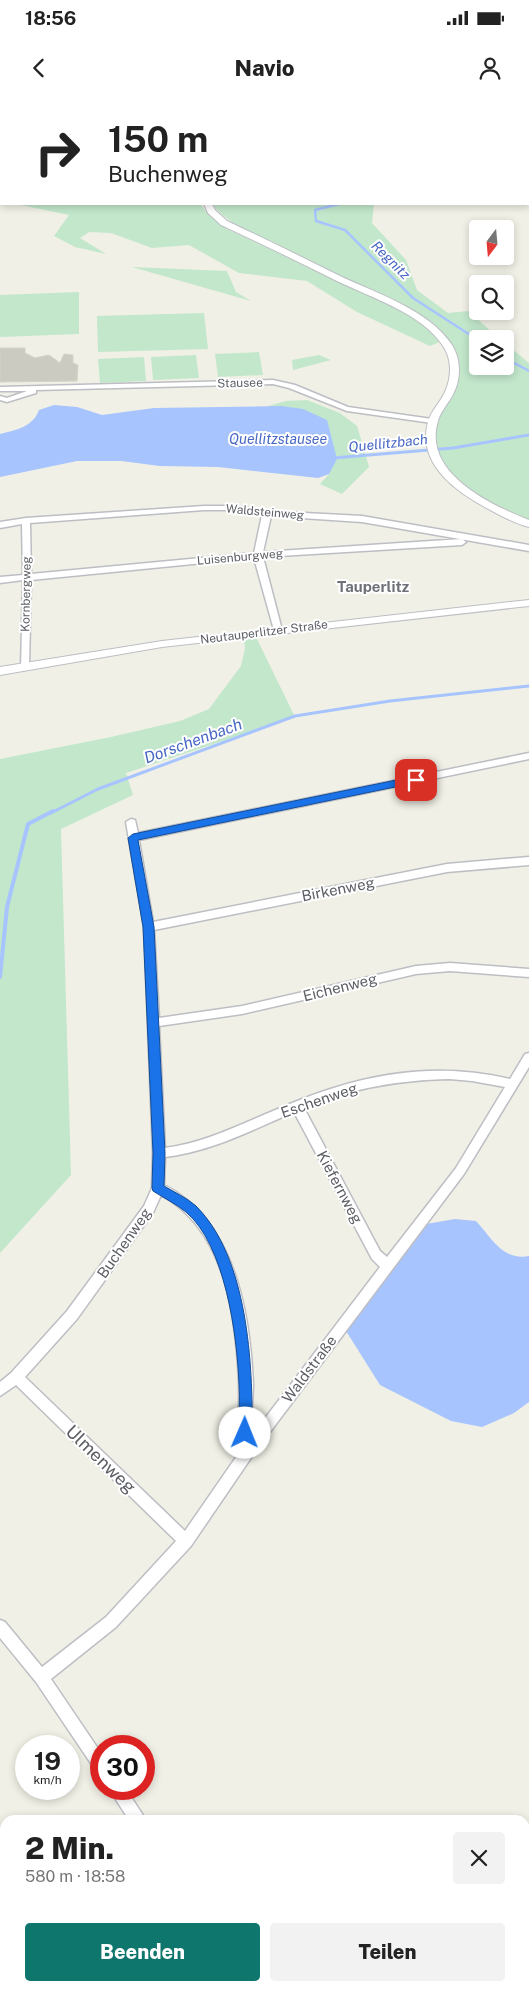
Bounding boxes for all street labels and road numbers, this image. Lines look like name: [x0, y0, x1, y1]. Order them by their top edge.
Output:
street label: Stausee: [217, 376, 263, 390]
street label: Waldsteinweg: [225, 502, 305, 522]
street label: Luisenburgweg: [196, 546, 284, 568]
street label: Kornbergweg: [18, 556, 34, 632]
street label: Neutauperlitzer Straße: [199, 617, 329, 647]
street label: Birkenweg: [300, 874, 376, 904]
street label: Eichenweg: [301, 970, 379, 1004]
street label: Eschenweg: [279, 1079, 359, 1121]
street label: Kiefernweg: [314, 1148, 366, 1226]
street label: Buchenweg: [94, 1205, 154, 1281]
street label: Waldstraße: [278, 1332, 340, 1406]
street label: Ulmenweg: [62, 1421, 140, 1497]

